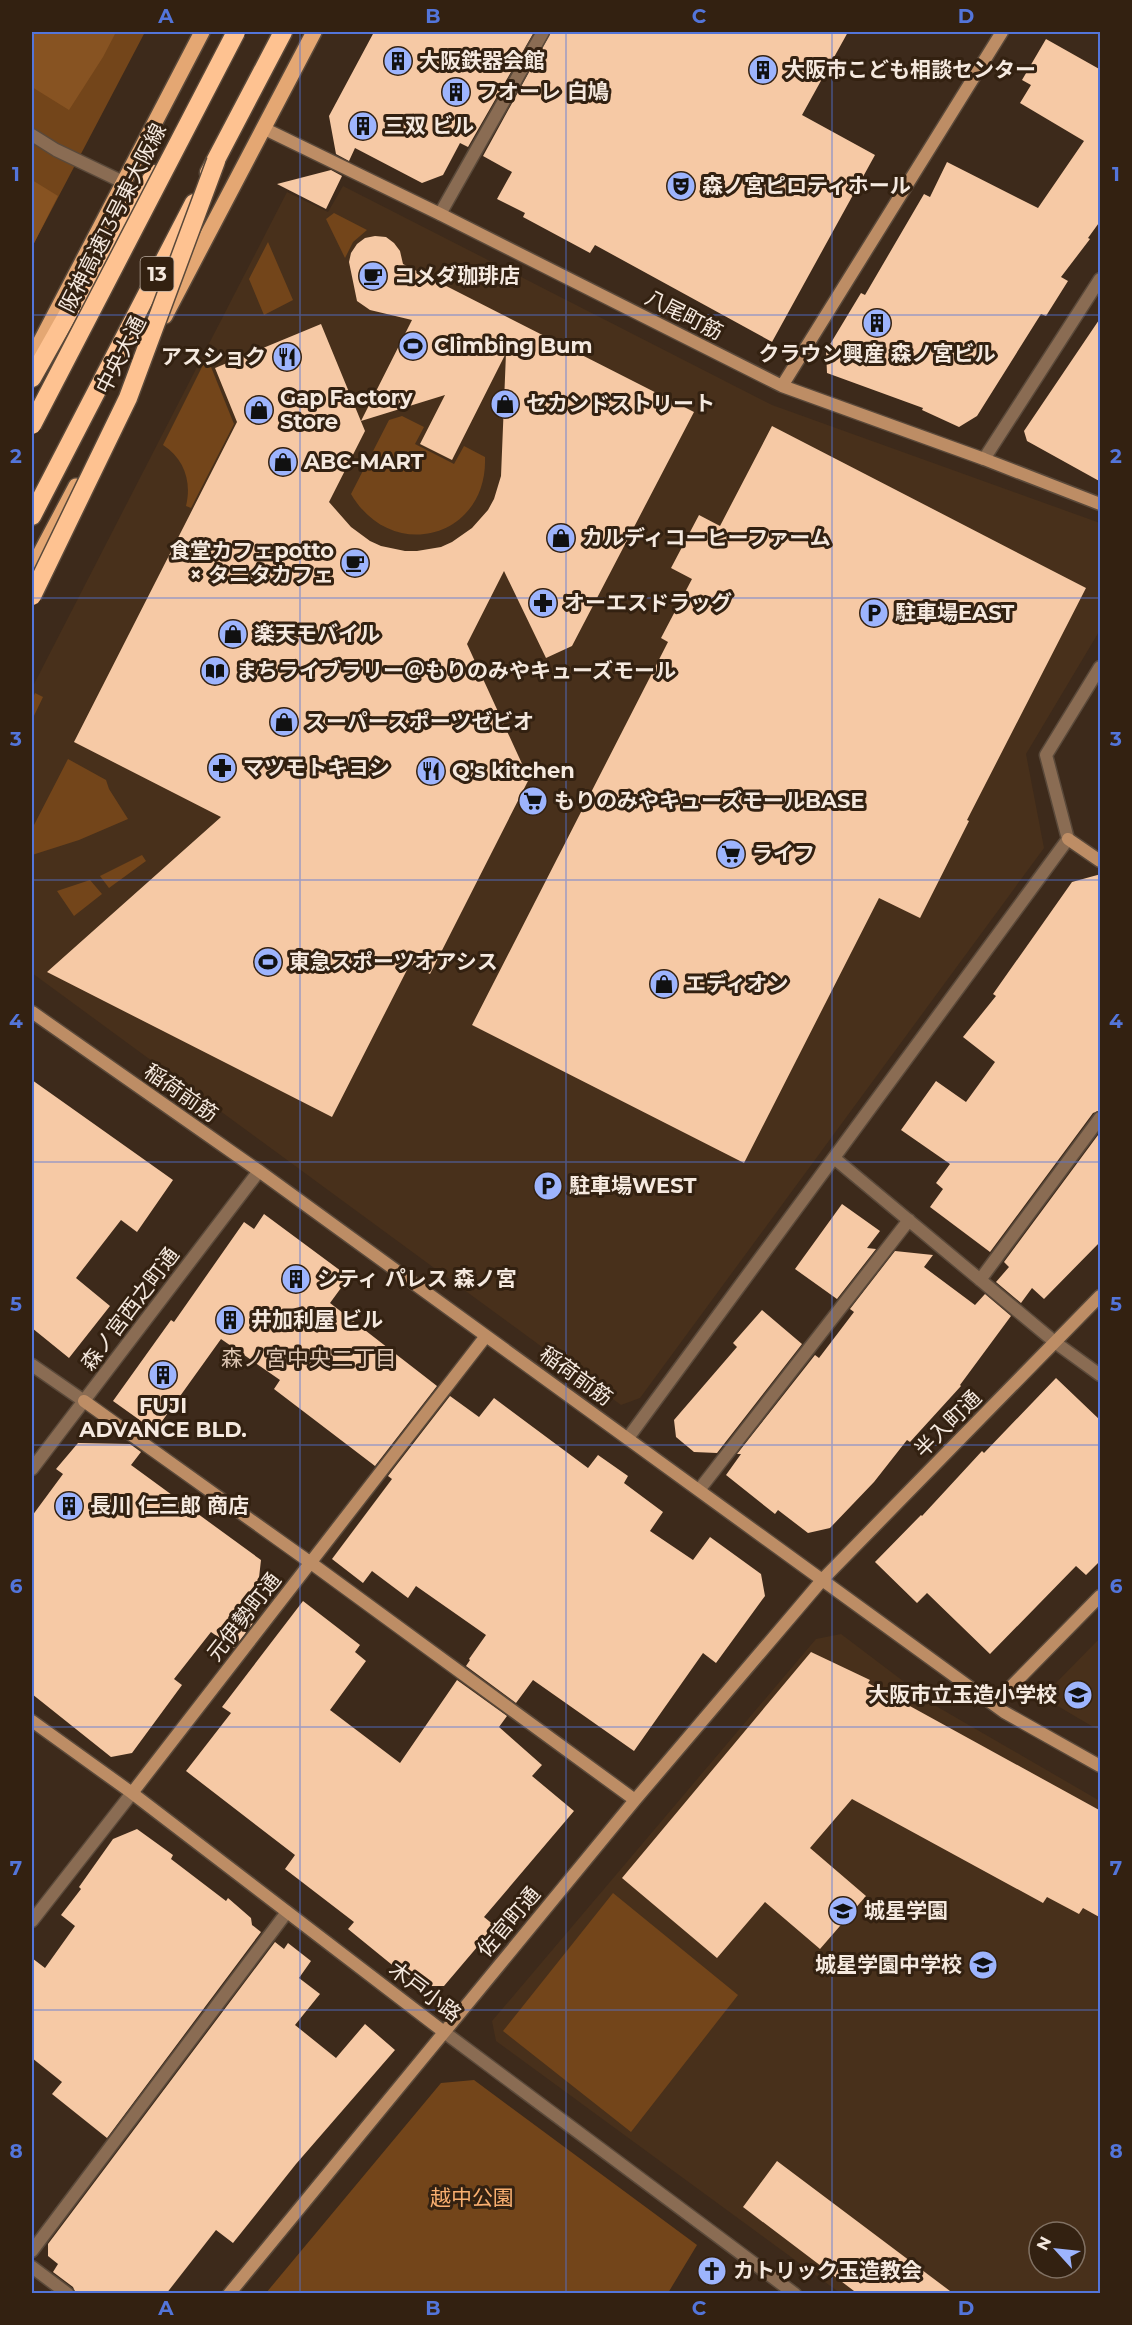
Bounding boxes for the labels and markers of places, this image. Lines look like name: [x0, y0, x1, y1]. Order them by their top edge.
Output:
building icon: 大阪鉄器会館: [382, 45, 414, 77]
place label: 大阪鉄器会館: [419, 48, 545, 73]
building icon: 大阪市こども相談センター: [747, 54, 779, 86]
place label: 大阪市こども相談センター: [784, 57, 1036, 82]
building icon: フオーレ 白鳩: [440, 76, 472, 108]
place label: フオーレ 白鳩: [477, 79, 609, 104]
building icon: 三双 ビル: [347, 110, 379, 142]
place label: 三双 ビル: [384, 113, 474, 138]
theatre icon: 森ノ宮ピロティホール: [665, 170, 697, 202]
place label: 森ノ宮ピロティホール: [702, 173, 911, 198]
cafe icon: コメダ珈琲店: [357, 260, 389, 292]
place label: コメダ珈琲店: [394, 263, 520, 288]
building icon: クラウン興産 森ノ宮ビル: [861, 307, 893, 339]
sports icon: Climbing Bum: [397, 330, 429, 362]
place label: Climbing Bum: [434, 333, 592, 358]
restaurant icon: アスショク: [271, 341, 303, 373]
place label: クラウン興産 森ノ宮ビル: [759, 341, 995, 366]
place label: アスショク: [161, 344, 266, 369]
place label: Gap Factory Store: [280, 385, 413, 434]
shop icon: セカンドストリート: [489, 388, 521, 420]
place label: セカンドストリート: [526, 391, 715, 416]
shop icon: Gap Factory Store: [243, 394, 275, 426]
shop icon: ABC-MART: [267, 446, 299, 478]
place label: ABC-MART: [303, 449, 424, 474]
shop icon: カルディコーヒーファーム: [545, 522, 577, 554]
place label: カルディコーヒーファーム: [582, 525, 831, 550]
place label: 食堂カフェpotto × タニタカフェ: [169, 538, 334, 587]
cafe icon: 食堂カフェpotto × タニタカフェ: [339, 547, 371, 579]
pharmacy icon: オーエスドラッグ: [527, 587, 559, 619]
place label: オーエスドラッグ: [564, 590, 732, 615]
parking icon: 駐車場EAST: [858, 597, 890, 629]
place label: 駐車場EAST: [895, 600, 1014, 625]
shop icon: 楽天モバイル: [217, 618, 249, 650]
place label: 楽天モバイル: [254, 621, 380, 646]
library icon: まちライブラリー＠もりのみやキューズモール: [199, 655, 231, 687]
place label: まちライブラリー＠もりのみやキューズモール: [236, 658, 676, 683]
shop icon: スーパースポーツゼビオ: [268, 706, 300, 738]
place label: スーパースポーツゼビオ: [305, 709, 534, 734]
pharmacy icon: マツモトキヨシ: [206, 752, 238, 784]
place label: マツモトキヨシ: [243, 755, 390, 780]
restaurant icon: Q's kitchen: [415, 755, 447, 787]
place label: Q's kitchen: [452, 758, 575, 783]
supermarket icon: もりのみやキューズモールBASE: [517, 785, 549, 817]
place label: もりのみやキューズモールBASE: [554, 788, 865, 813]
supermarket icon: ライフ: [715, 838, 747, 870]
place label: ライフ: [752, 841, 815, 866]
sports icon: 東急スポーツオアシス: [252, 946, 284, 978]
place label: 東急スポーツオアシス: [289, 949, 498, 974]
shop icon: エディオン: [648, 968, 680, 1000]
place label: エディオン: [685, 971, 789, 996]
parking icon: 駐車場WEST: [532, 1170, 564, 1202]
place label: 駐車場WEST: [569, 1173, 696, 1198]
building icon: シティ パレス 森ノ宮: [280, 1263, 312, 1295]
place label: シティ パレス 森ノ宮: [317, 1266, 517, 1291]
building icon: 井加利屋 ビル: [214, 1304, 246, 1336]
place label: 井加利屋 ビル: [251, 1307, 383, 1332]
building icon: FUJI ADVANCE BLD.: [147, 1359, 179, 1391]
place label: FUJI ADVANCE BLD.: [78, 1393, 247, 1442]
building icon: 長川 仁三郎 商店: [53, 1490, 85, 1522]
place label: 長川 仁三郎 商店: [90, 1493, 249, 1518]
school or university icon: 大阪市立玉造小学校: [1062, 1679, 1094, 1711]
place label: 大阪市立玉造小学校: [868, 1682, 1057, 1707]
school or university icon: 城星学園: [827, 1895, 859, 1927]
place label: 城星学園: [864, 1898, 948, 1923]
school or university icon: 城星学園中学校: [967, 1949, 999, 1981]
place label: 城星学園中学校: [815, 1952, 962, 1977]
church icon: カトリック玉造教会: [696, 2255, 728, 2287]
place label: カトリック玉造教会: [733, 2258, 922, 2283]

